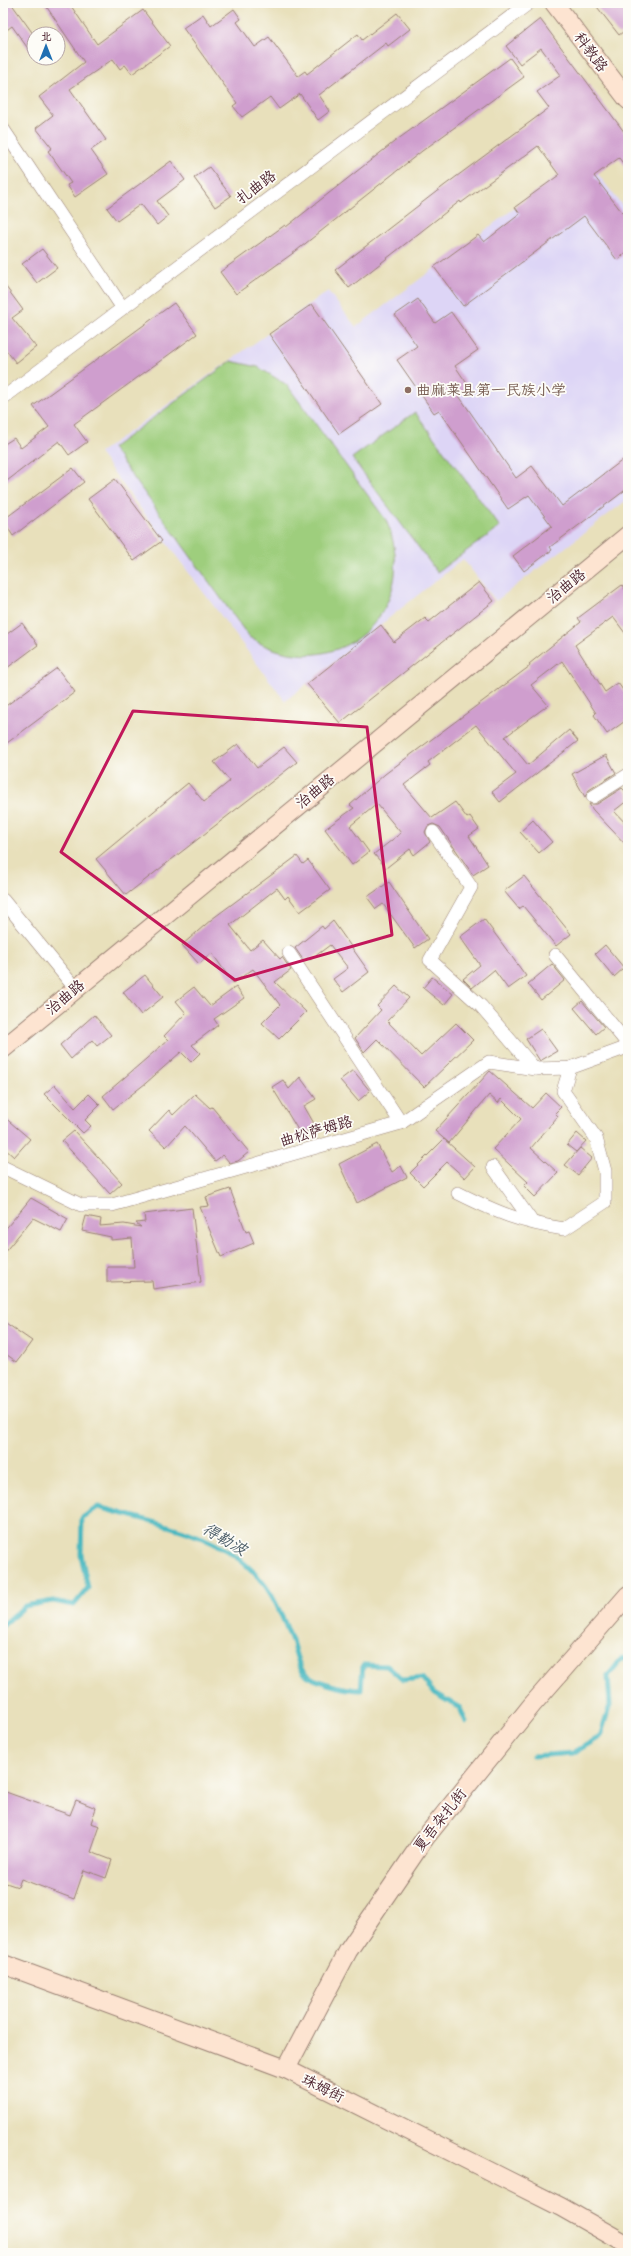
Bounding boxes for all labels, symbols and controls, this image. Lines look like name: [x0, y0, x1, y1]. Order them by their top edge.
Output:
north arrow: [26, 26, 66, 66]
street label: 科教路: [569, 28, 613, 76]
text: 北: [41, 29, 52, 44]
street label: 扎曲路: [232, 165, 280, 209]
place label: 曲麻莱县第一民族小学: [416, 380, 566, 400]
marker: 曲麻莱县第一民族小学: [403, 385, 413, 395]
street label: 治曲路: [542, 564, 590, 608]
street label: 治曲路: [291, 769, 339, 813]
street label: 治曲路: [41, 975, 89, 1019]
street label: 曲松萨姆路: [277, 1111, 355, 1151]
water label: 得勒波: [199, 1518, 253, 1561]
street label: 夏吾杂扎街: [409, 1784, 471, 1856]
street label: 珠姆街: [298, 2069, 348, 2107]

